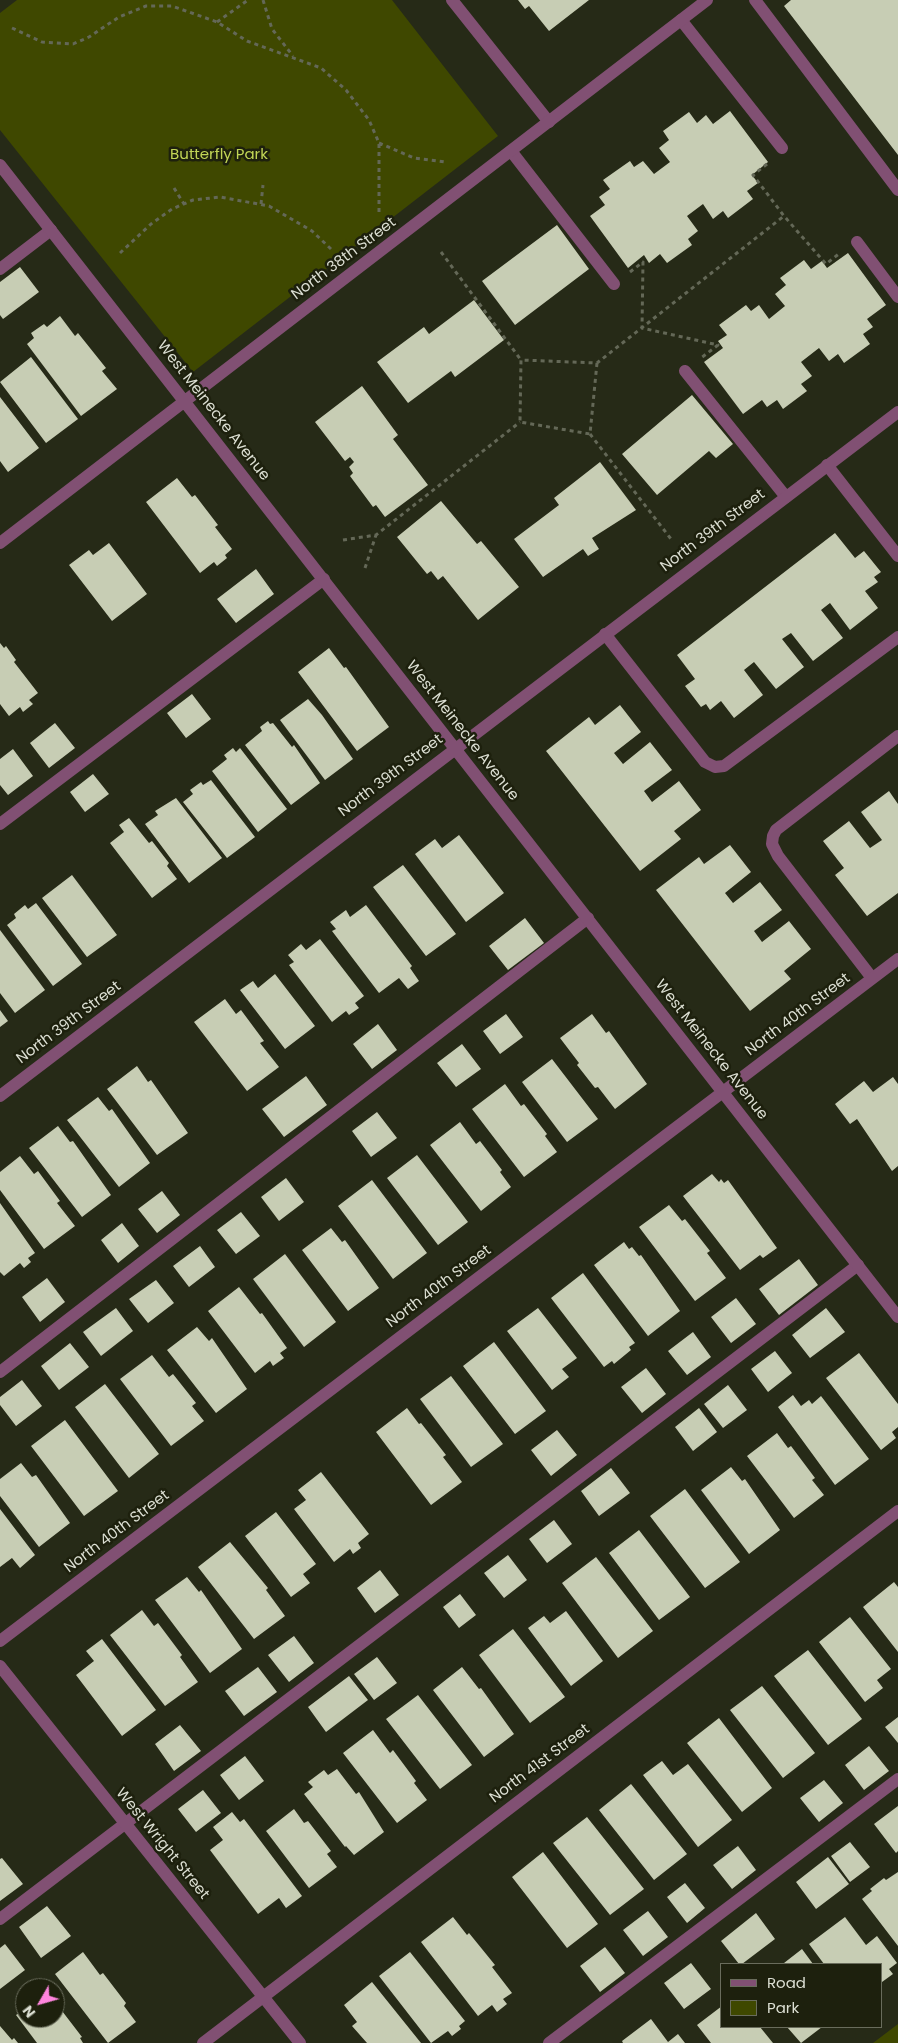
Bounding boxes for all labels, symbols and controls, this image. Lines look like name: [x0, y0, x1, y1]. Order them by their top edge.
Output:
park label: Butterfly Park: [170, 146, 268, 164]
street label: North 38th Street: [288, 214, 400, 304]
street label: West Meinecke Avenue: [153, 337, 273, 485]
street label: North 39th Street: [657, 486, 769, 576]
street label: West Meinecke Avenue: [402, 657, 522, 805]
street label: North 39th Street: [335, 731, 447, 821]
street label: North 40th Street: [742, 970, 854, 1060]
street label: West Meinecke Avenue: [651, 976, 771, 1124]
street label: North 39th Street: [13, 978, 125, 1068]
street label: North 40th Street: [383, 1242, 495, 1332]
street label: North 40th Street: [61, 1487, 173, 1577]
street label: North 41st Street: [487, 1721, 593, 1807]
street label: West Wright Street: [111, 1785, 213, 1903]
legend: [720, 1963, 883, 2028]
text: Road: [767, 1972, 806, 1993]
north arrow: [15, 1978, 65, 2028]
text: Park: [767, 1997, 799, 2018]
text: N: [18, 2001, 40, 2022]

